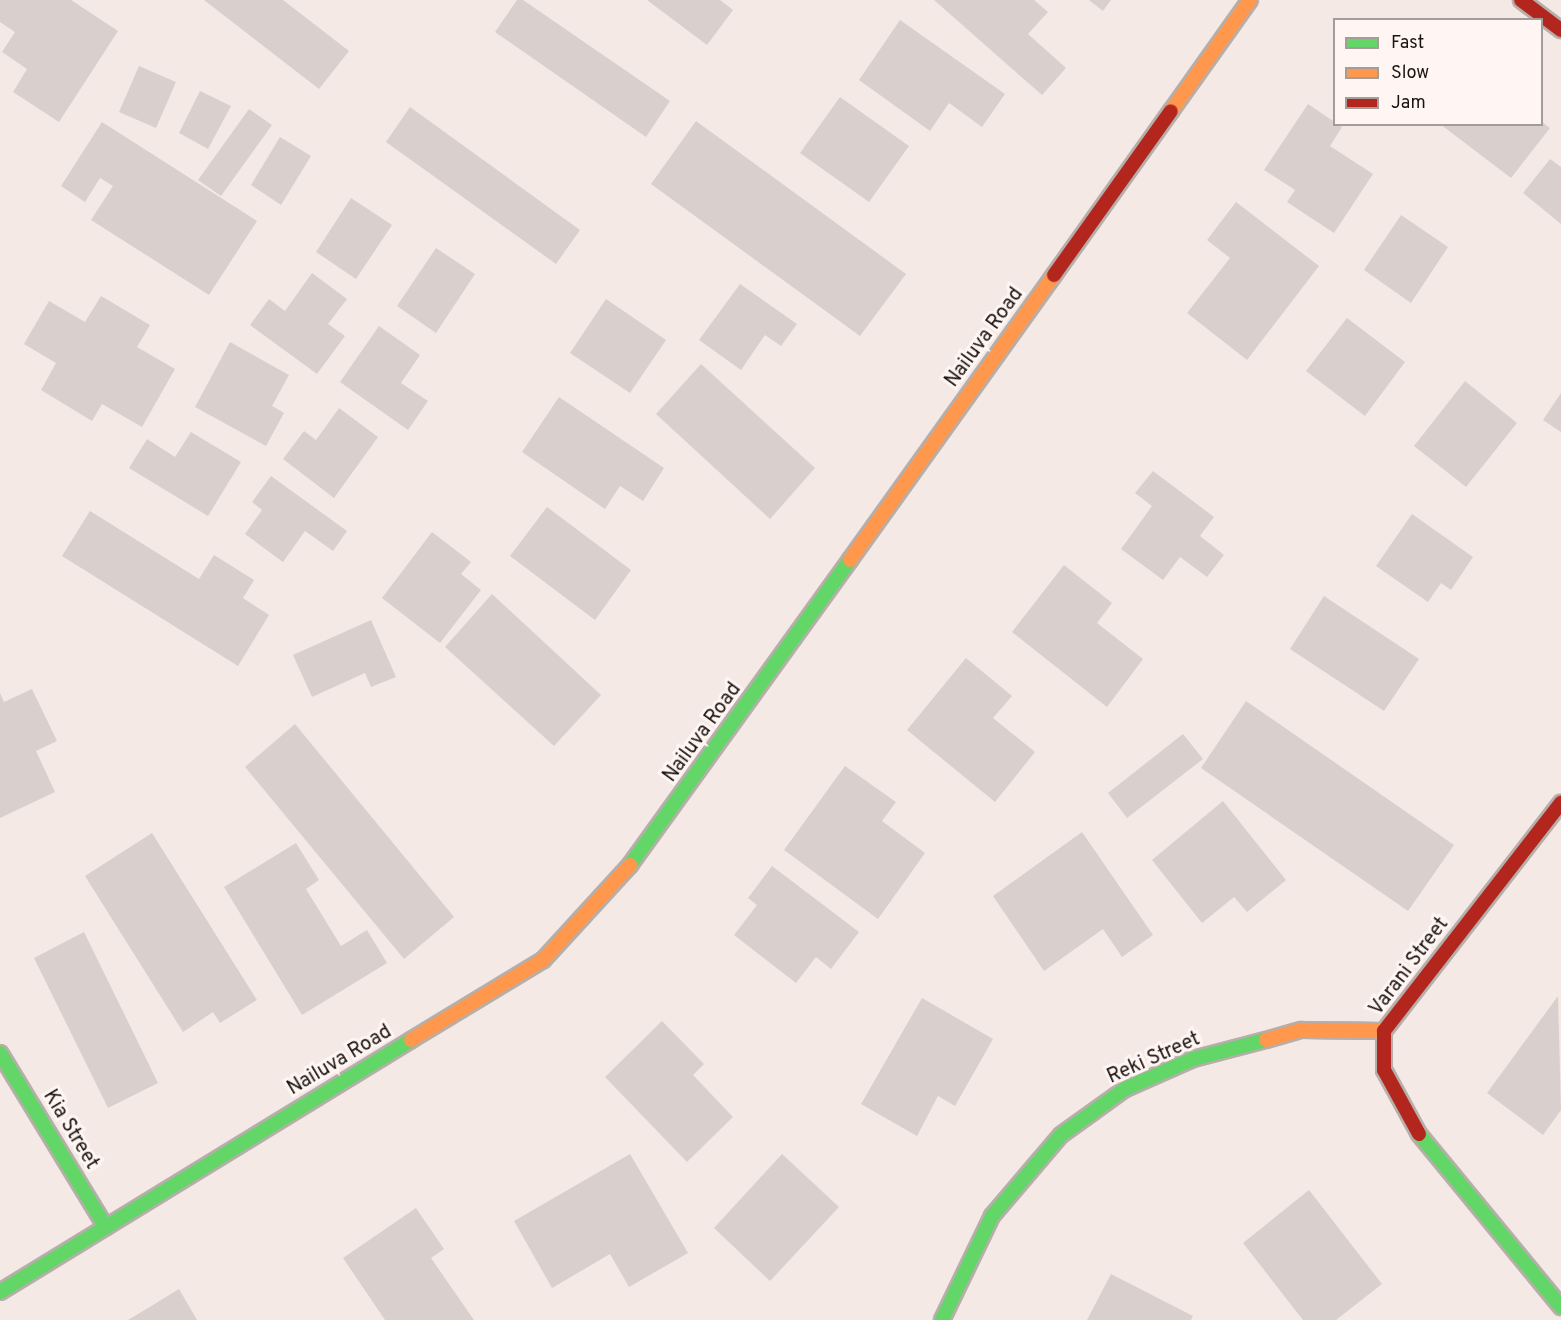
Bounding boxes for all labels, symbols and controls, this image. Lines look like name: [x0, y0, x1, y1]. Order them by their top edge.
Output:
legend: [1333, 18, 1543, 126]
text: Fast: [1391, 32, 1424, 55]
text: Slow: [1391, 62, 1429, 85]
text: Jam: [1391, 92, 1426, 115]
street label: Nailuva Road: [941, 284, 1029, 392]
street label: Nailuva Road: [659, 679, 747, 787]
street label: Varani Street: [1365, 913, 1455, 1021]
street label: Nailuva Road: [284, 1021, 396, 1101]
street label: Reki Street: [1104, 1028, 1204, 1090]
street label: Kia Street: [37, 1086, 103, 1174]

